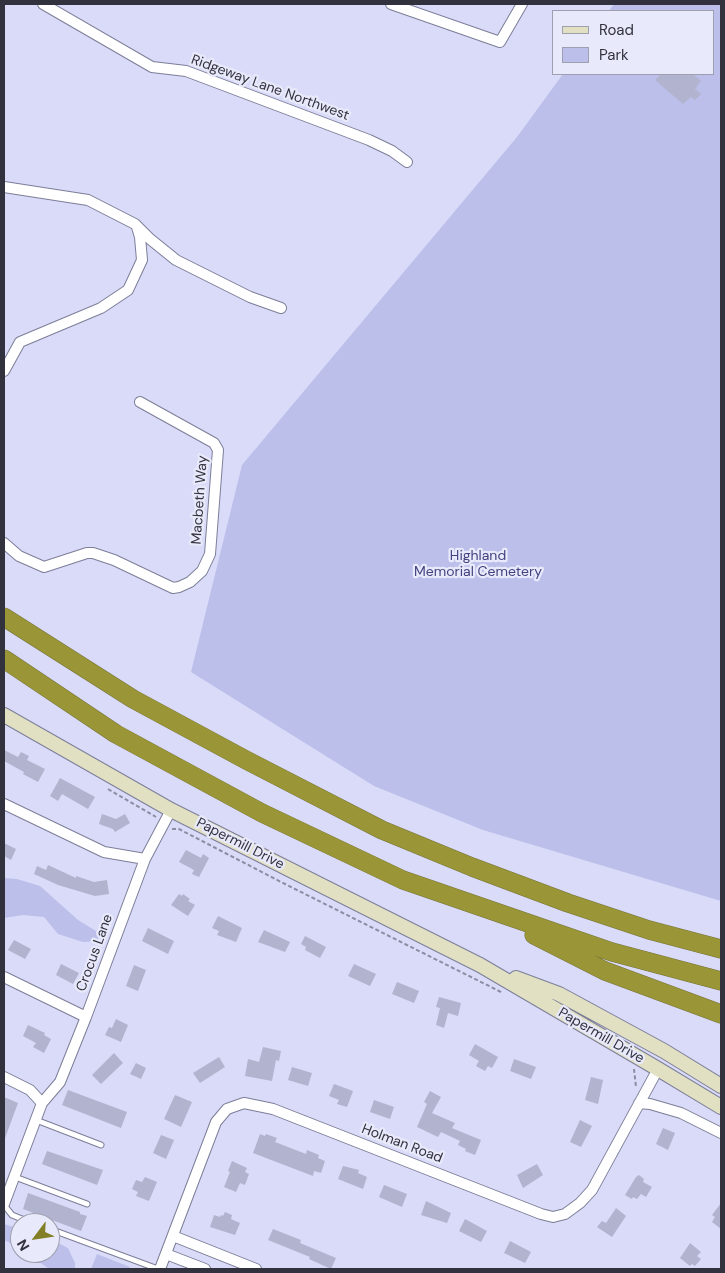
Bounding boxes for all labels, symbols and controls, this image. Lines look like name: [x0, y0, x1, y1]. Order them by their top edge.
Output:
legend: [552, 10, 715, 75]
text: Road: [599, 20, 634, 40]
text: Park: [599, 45, 629, 65]
street label: Ridgeway Lane Northwest: [189, 52, 351, 124]
street label: Macbeth Way: [189, 455, 211, 545]
park label: Highland Memorial Cemetery: [414, 548, 542, 580]
street label: Papermill Drive: [193, 815, 287, 873]
street label: Crocus Lane: [73, 912, 117, 994]
street label: Papermill Drive: [555, 1005, 647, 1067]
street label: Holman Road: [359, 1121, 445, 1167]
north arrow: [10, 1213, 60, 1263]
text: N: [13, 1236, 33, 1254]

